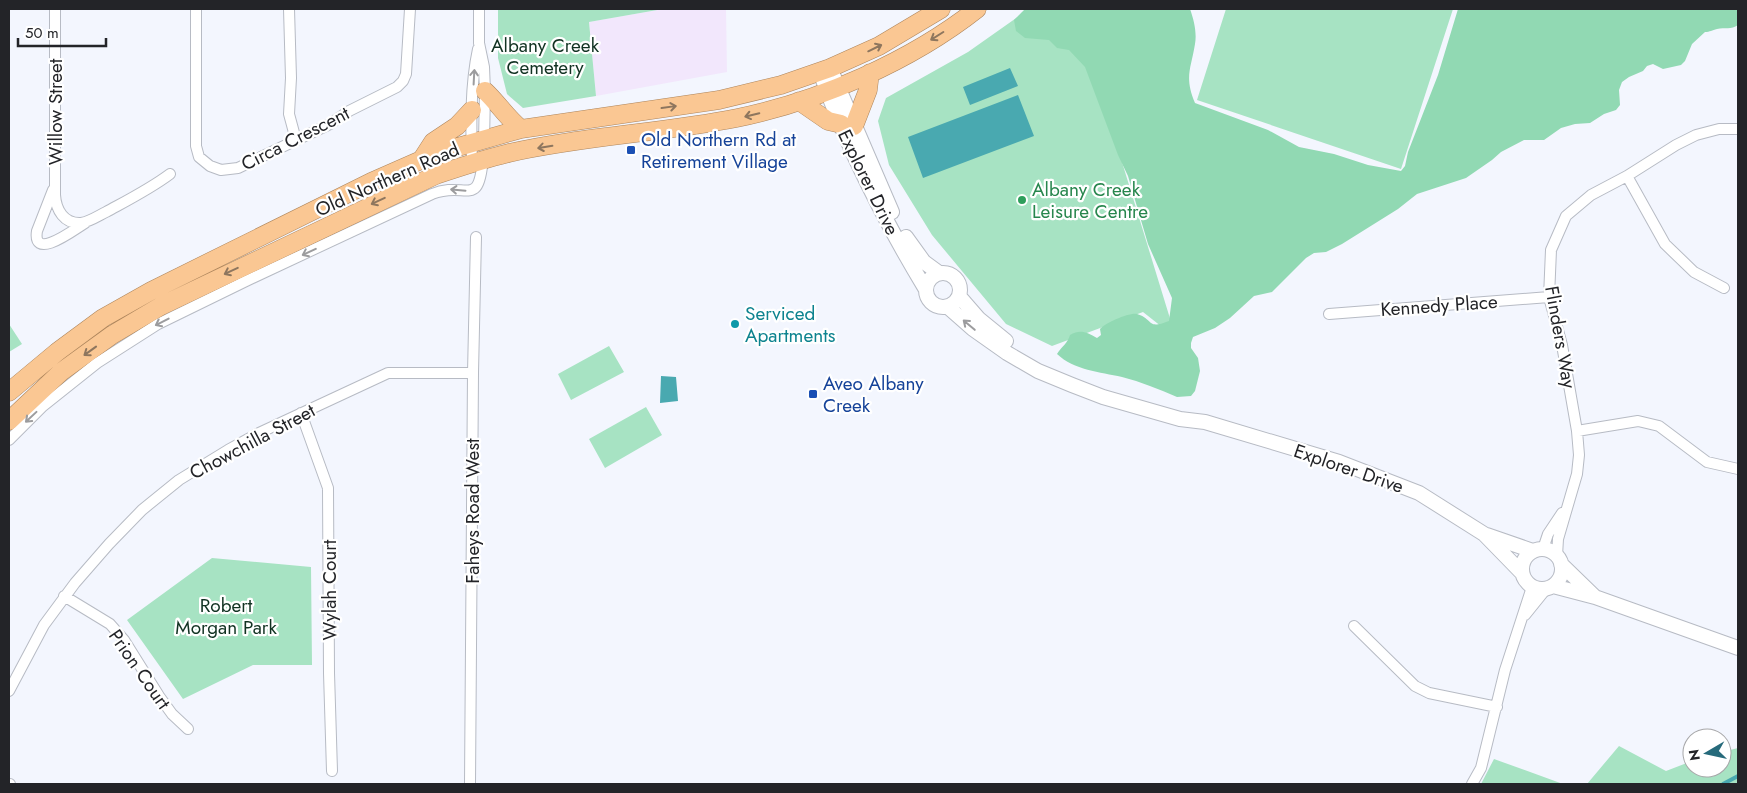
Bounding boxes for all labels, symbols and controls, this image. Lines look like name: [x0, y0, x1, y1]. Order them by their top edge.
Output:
scale bar: [18, 15, 105, 47]
text: 50 m: [25, 22, 59, 44]
park label: Albany Creek Cemetery: [491, 32, 600, 81]
one-way arrow: [931, 32, 945, 42]
one-way arrow: [867, 43, 882, 52]
street label: Willow Street: [42, 58, 69, 165]
one-way arrow: [469, 69, 478, 85]
street label: Circa Crescent: [236, 99, 354, 177]
one-way arrow: [660, 102, 676, 112]
one-way arrow: [744, 110, 760, 120]
street label: Explorer Drive: [831, 125, 906, 240]
place label: Old Northern Rd at Retirement Village: [641, 126, 796, 175]
street label: Old Northern Road: [311, 136, 464, 223]
one-way arrow: [537, 142, 553, 152]
marker: Old Northern Rd at Retirement Village: [625, 144, 637, 156]
place label: Albany Creek Leisure Centre: [1032, 176, 1148, 225]
one-way arrow: [450, 186, 466, 195]
marker: Albany Creek Leisure Centre: [1016, 194, 1028, 206]
one-way arrow: [371, 197, 386, 207]
one-way arrow: [302, 247, 317, 257]
one-way arrow: [224, 267, 239, 276]
street label: Flinders Way: [1538, 284, 1583, 391]
street label: Kennedy Place: [1380, 288, 1499, 323]
place label: Serviced Apartments: [745, 300, 836, 349]
one-way arrow: [155, 317, 170, 327]
marker: Serviced Apartments: [729, 318, 741, 330]
one-way arrow: [962, 319, 975, 331]
one-way arrow: [83, 346, 97, 356]
place label: Aveo Albany Creek: [823, 370, 924, 419]
marker: Aveo Albany Creek: [807, 388, 819, 400]
street label: Chowchilla Street: [185, 397, 320, 486]
one-way arrow: [25, 411, 37, 423]
street label: Explorer Drive: [1290, 437, 1408, 500]
street label: Faheys Road West: [459, 438, 486, 584]
street label: Wylah Court: [316, 539, 343, 640]
park label: Robert Morgan Park: [175, 592, 277, 641]
street label: Prion Court: [102, 624, 177, 715]
north arrow: [1682, 728, 1732, 778]
text: N: [1683, 748, 1705, 762]

